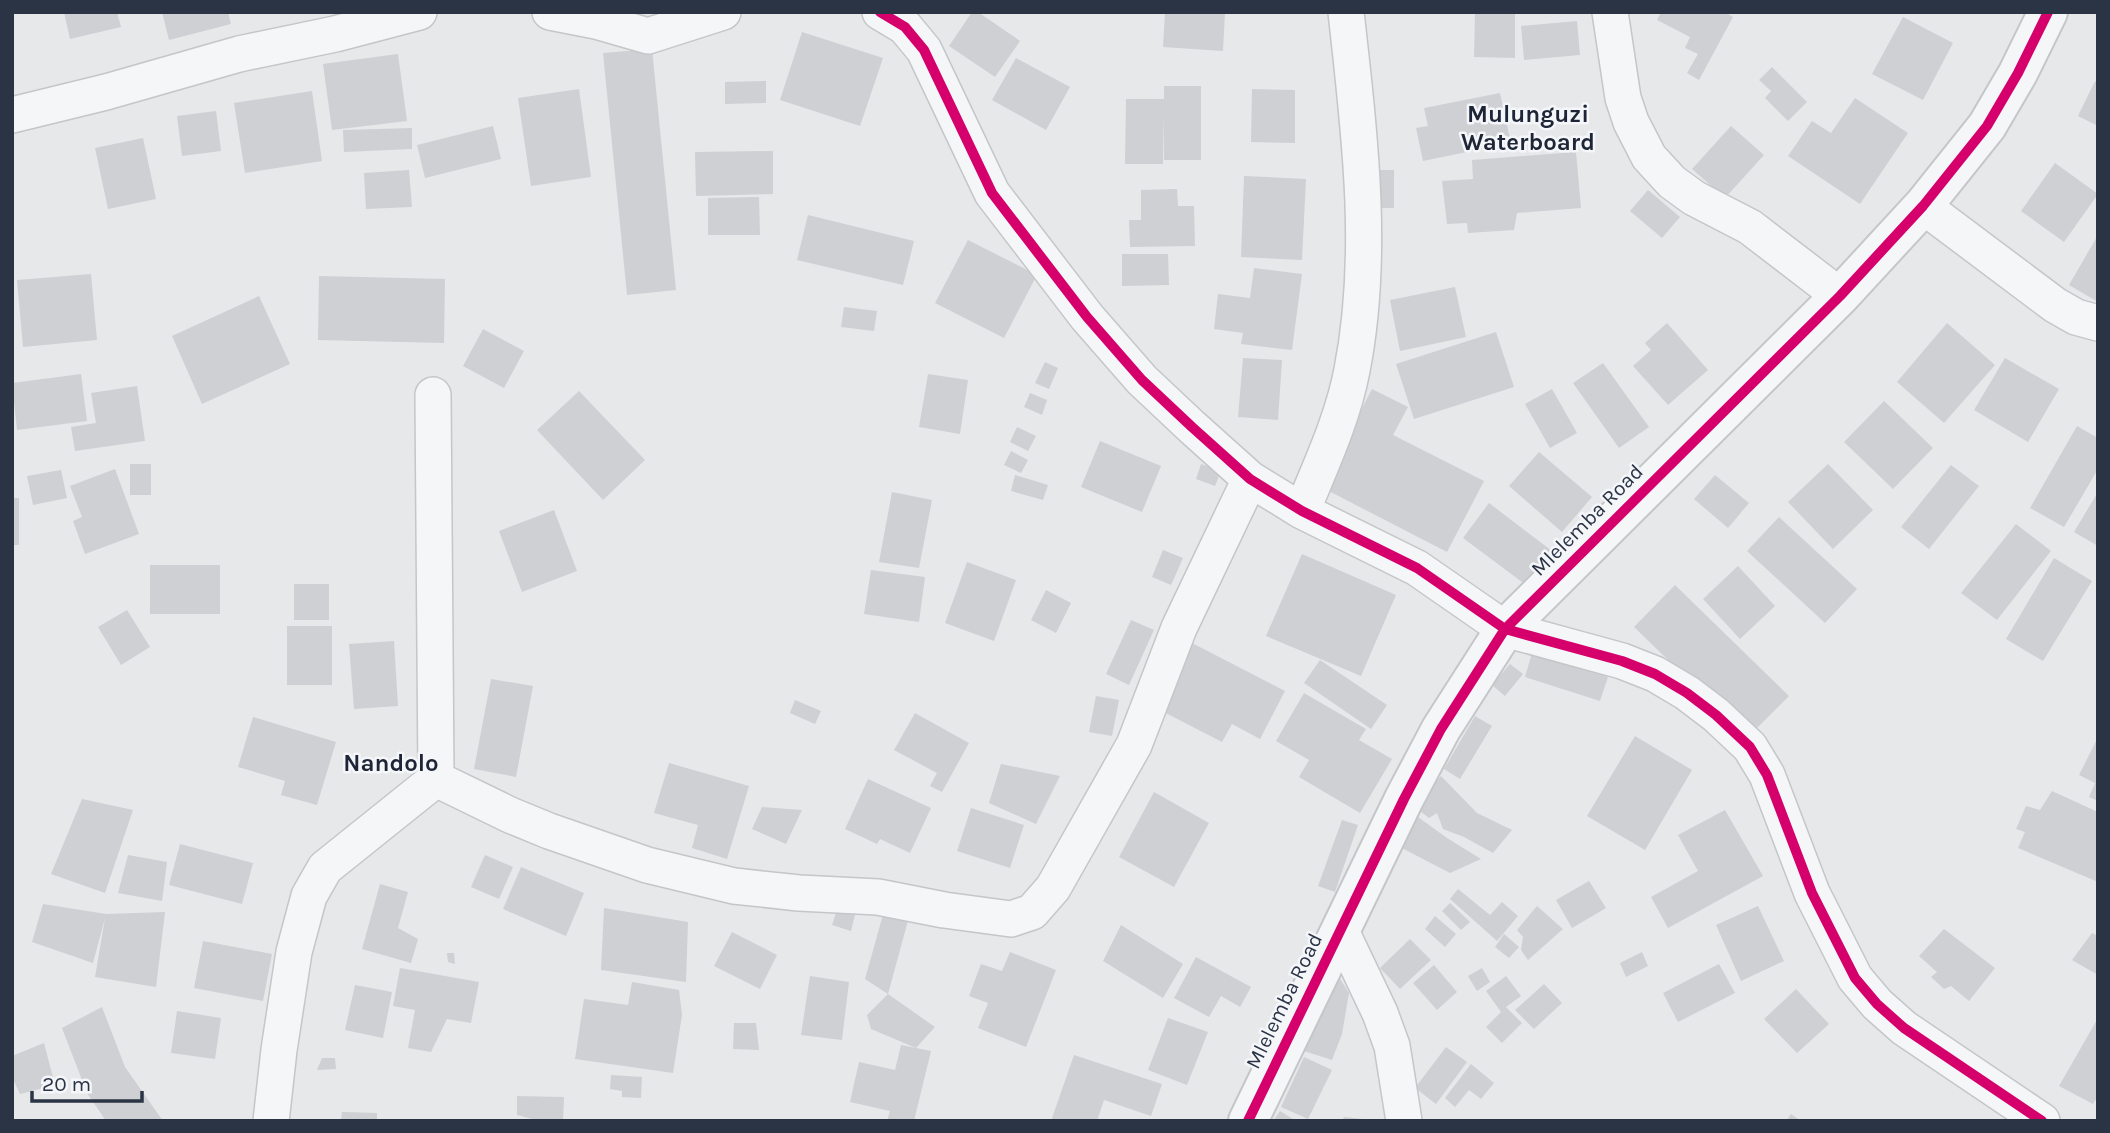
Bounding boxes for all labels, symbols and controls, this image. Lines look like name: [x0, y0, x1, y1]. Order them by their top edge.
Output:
district label: Mulunguzi Waterboard: [1461, 100, 1595, 156]
street label: Mlelemba Road: [1526, 459, 1648, 581]
district label: Nandolo: [343, 749, 439, 777]
street label: Mlelemba Road: [1241, 929, 1327, 1073]
scale bar: [32, 1060, 142, 1104]
text: 20 m: [42, 1072, 91, 1096]

